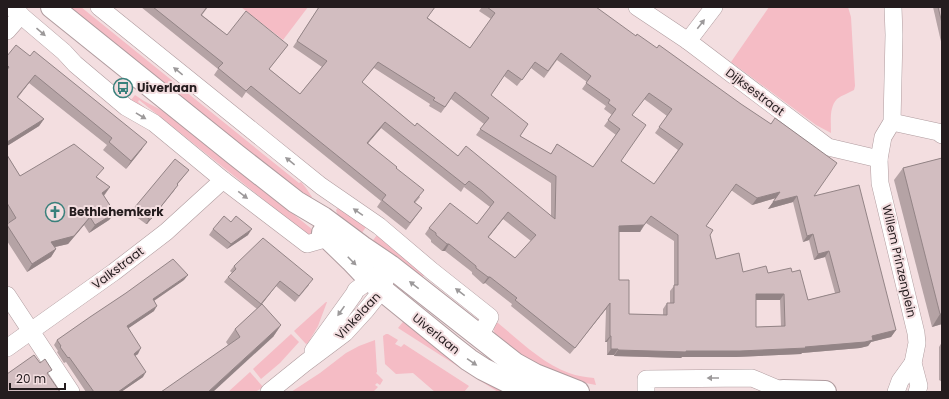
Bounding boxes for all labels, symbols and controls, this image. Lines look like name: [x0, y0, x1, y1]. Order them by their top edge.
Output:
one-way arrow: [696, 18, 705, 29]
one-way arrow: [36, 28, 47, 37]
street label: Dijksestraat: [722, 64, 788, 119]
one-way arrow: [173, 66, 184, 75]
bus stop icon: Uiverlaan: [112, 77, 134, 99]
place label: Uiverlaan: [137, 79, 197, 96]
one-way arrow: [135, 112, 147, 119]
one-way arrow: [285, 157, 296, 165]
one-way arrow: [237, 191, 248, 200]
church icon: Bethlehemkerk: [44, 201, 66, 223]
place label: Bethlehemkerk: [69, 203, 164, 220]
street label: Willem Prinzenplein: [878, 203, 921, 319]
one-way arrow: [353, 208, 363, 216]
street label: Valkstraat: [88, 242, 147, 293]
one-way arrow: [347, 256, 357, 265]
one-way arrow: [409, 280, 420, 289]
street label: Vinkelaan: [331, 288, 384, 343]
one-way arrow: [454, 288, 465, 297]
one-way arrow: [337, 306, 345, 316]
street label: Uiverlaan: [409, 309, 464, 358]
one-way arrow: [467, 358, 478, 366]
scale bar: [10, 365, 65, 391]
text: 20 m: [16, 370, 46, 387]
one-way arrow: [706, 375, 719, 381]

